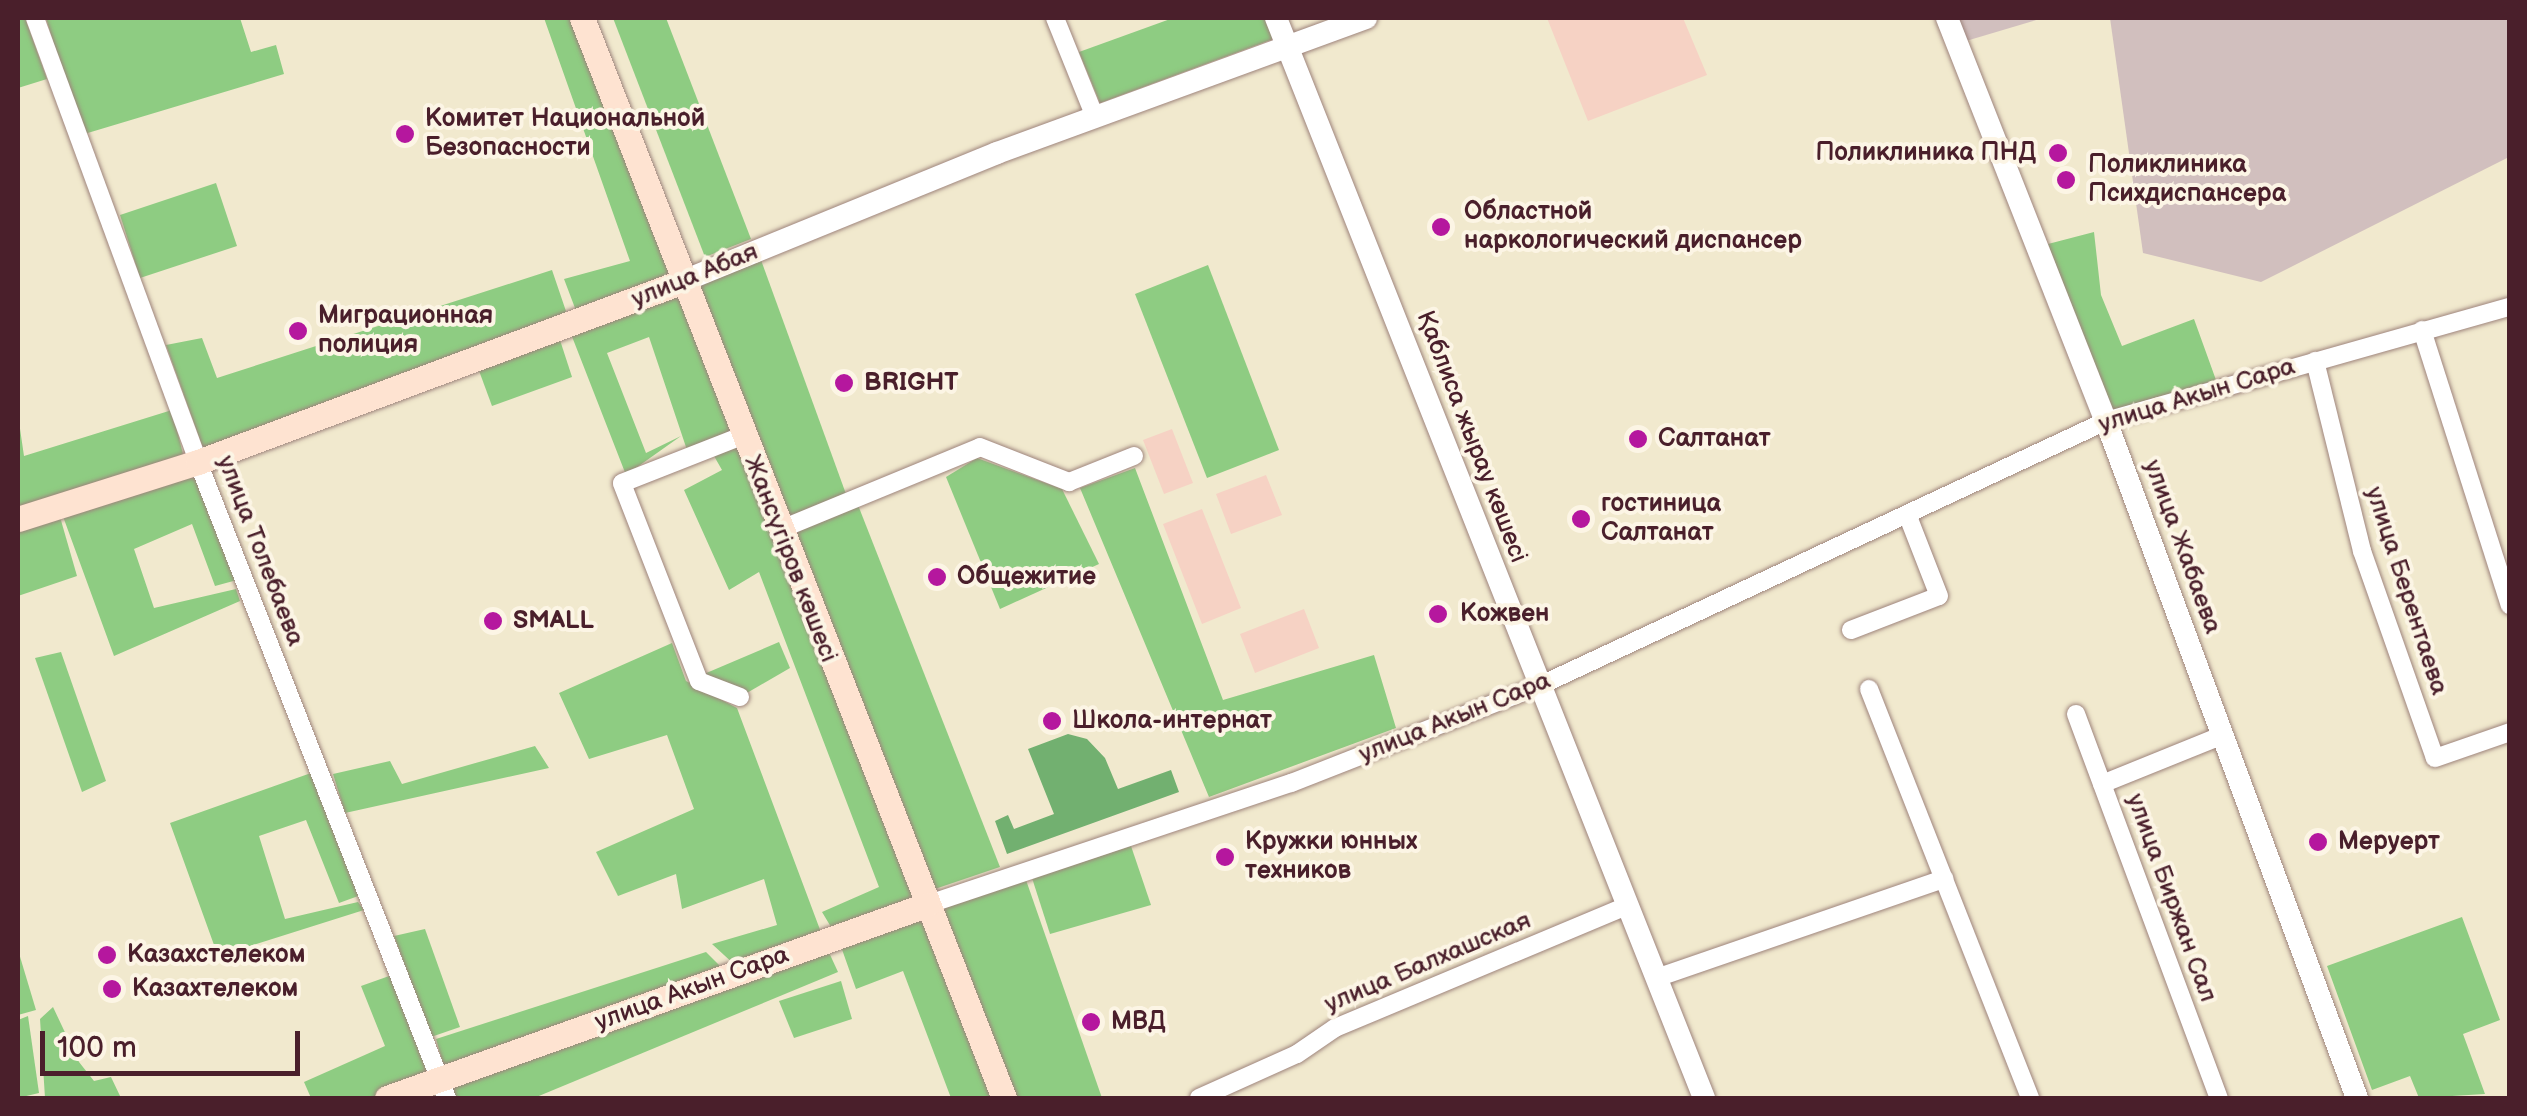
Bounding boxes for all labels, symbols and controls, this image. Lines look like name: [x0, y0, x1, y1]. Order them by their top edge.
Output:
place label: Комитет Национальной Безопасности: [425, 105, 705, 164]
marker: Комитет Национальной Безопасности: [394, 123, 416, 145]
place label: Поликлиника ПНД: [1815, 138, 2036, 168]
marker: Поликлиника ПНД: [2045, 140, 2071, 166]
place label: Поликлиника Психдиспансера: [2088, 151, 2286, 210]
marker: Поликлиника Психдиспансера: [2053, 167, 2079, 193]
place label: Областной наркологический диспансер: [1464, 198, 1802, 257]
marker: Областной наркологический диспансер: [1428, 214, 1454, 240]
street label: улица Абая: [628, 237, 762, 315]
place label: Миграционная полиция: [318, 302, 493, 361]
street label: Қаблиса жырау көшесі: [1409, 307, 1533, 567]
marker: Миграционная полиция: [287, 320, 309, 342]
street label: улица Акын Сара: [2095, 352, 2299, 440]
place label: BRIGHT: [864, 368, 958, 398]
marker: BRIGHT: [833, 372, 855, 394]
place label: Салтанат: [1658, 424, 1771, 454]
marker: Салтанат: [1627, 428, 1649, 450]
street label: Жансүгіров көшесі: [737, 451, 843, 667]
street label: улица Толебаева: [210, 452, 310, 650]
street label: улица Жабаева: [2137, 456, 2227, 638]
street label: улица Берентаева: [2358, 483, 2454, 699]
place label: гостиница Салтанат: [1601, 490, 1721, 549]
marker: гостиница Салтанат: [1570, 508, 1592, 530]
place label: Общежитие: [957, 562, 1096, 592]
marker: Общежитие: [926, 566, 948, 588]
place label: Кожвен: [1460, 599, 1549, 629]
marker: Кожвен: [1425, 601, 1451, 627]
place label: SMALL: [513, 606, 594, 636]
marker: SMALL: [482, 610, 504, 632]
street label: улица Акын Сара: [1355, 666, 1555, 770]
place label: Школа-интернат: [1072, 706, 1272, 736]
marker: Школа-интернат: [1041, 710, 1063, 732]
street label: улица Биржан Сал: [2119, 790, 2223, 1006]
place label: Меруерт: [2338, 827, 2440, 857]
place label: Кружки юнных техников: [1245, 828, 1417, 887]
marker: Меруерт: [2307, 831, 2329, 853]
marker: Кружки юнных техников: [1214, 846, 1236, 868]
street label: улица Балхашская: [1320, 906, 1536, 1020]
place label: Казахстелеком: [127, 940, 305, 970]
street label: улица Акын Сара: [591, 940, 793, 1038]
marker: Казахстелеком: [96, 944, 118, 966]
place label: Казахтелеком: [132, 974, 298, 1004]
marker: Казахтелеком: [101, 978, 123, 1000]
place label: МВД: [1111, 1007, 1166, 1037]
scale bar: [45, 1011, 305, 1073]
marker: МВД: [1080, 1011, 1102, 1033]
text: 100 m: [57, 1030, 137, 1066]

